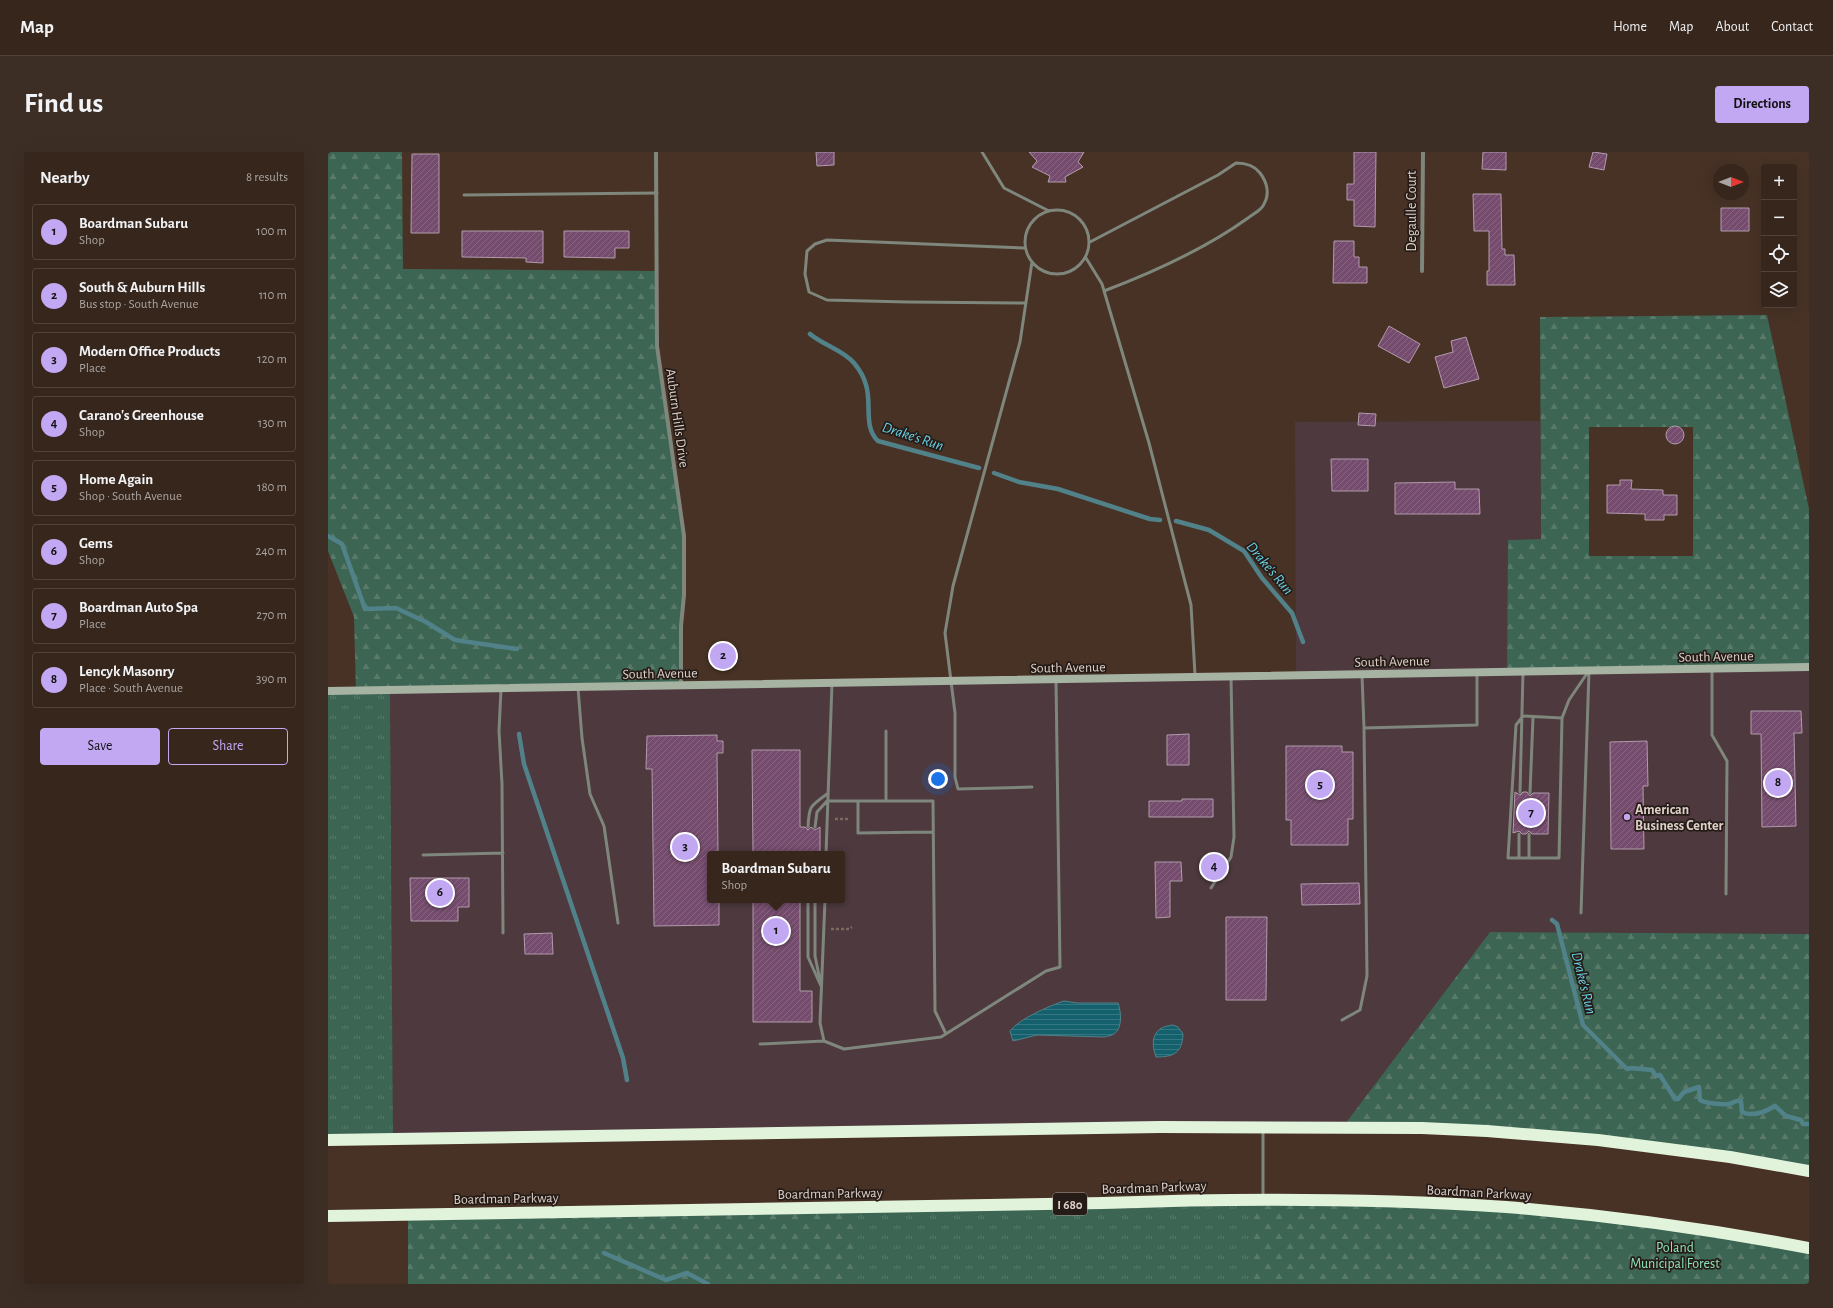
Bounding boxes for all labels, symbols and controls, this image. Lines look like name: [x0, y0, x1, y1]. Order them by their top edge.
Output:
text: Map: [20, 18, 54, 37]
text: Home: [1613, 20, 1647, 34]
text: Map: [1669, 20, 1693, 34]
text: About: [1715, 20, 1749, 34]
text: Contact: [1771, 20, 1813, 34]
button: Directions: [1715, 86, 1809, 123]
text: Find us: [24, 90, 103, 118]
north arrow: [1713, 164, 1749, 200]
map controls: [1761, 164, 1797, 308]
button: +: [1761, 164, 1797, 200]
text: Nearby: [40, 169, 90, 186]
street label: Degaulle Court: [1405, 170, 1419, 252]
text: 8 results: [246, 171, 288, 184]
button: −: [1761, 200, 1797, 236]
text: Boardman Subaru: [79, 216, 188, 231]
text: 1: [52, 225, 56, 238]
text: 100 m: [256, 225, 287, 238]
text: Shop: [79, 234, 105, 247]
button: locate: [1761, 236, 1797, 272]
button: layers: [1761, 272, 1797, 308]
text: South & Auburn Hills: [79, 280, 205, 295]
text: 2: [51, 289, 57, 302]
text: 110 m: [259, 289, 287, 302]
text: Bus stop · South Avenue: [79, 298, 198, 311]
text: Modern Office Products: [79, 344, 220, 359]
text: 3: [51, 353, 57, 366]
text: 120 m: [257, 353, 287, 366]
text: Place: [79, 362, 106, 375]
street label: Auburn Hills Drive: [663, 368, 691, 468]
text: Carano's Greenhouse: [79, 408, 204, 423]
text: 4: [51, 417, 57, 430]
text: 130 m: [258, 417, 287, 430]
water label: Drake's Run: [880, 420, 945, 453]
text: Shop: [79, 426, 105, 439]
text: Home Again: [79, 472, 153, 487]
text: 5: [51, 481, 57, 494]
text: 180 m: [257, 481, 287, 494]
text: Shop · South Avenue: [79, 490, 182, 503]
text: Gems: [79, 536, 113, 551]
water label: Drake's Run: [1243, 539, 1296, 597]
text: 6: [51, 545, 57, 558]
text: 240 m: [255, 545, 287, 558]
text: Shop: [79, 554, 105, 567]
text: Boardman Auto Spa: [79, 600, 198, 615]
text: 7: [51, 609, 57, 622]
text: 270 m: [256, 609, 287, 622]
text: Place: [79, 618, 106, 631]
pin: 2: [710, 641, 736, 671]
street label: South Avenue: [1678, 649, 1754, 665]
street label: South Avenue: [1354, 654, 1430, 670]
street label: South Avenue: [1030, 660, 1106, 676]
text: Lencyk Masonry: [79, 664, 175, 679]
street label: South Avenue: [622, 666, 698, 682]
text: 8: [51, 673, 57, 686]
text: 390 m: [256, 673, 287, 686]
text: Place · South Avenue: [79, 682, 183, 695]
button: Save: [40, 728, 160, 765]
button: Share: [168, 728, 288, 765]
pin: 8: [1765, 768, 1791, 798]
your location: [928, 769, 948, 789]
pin: 5: [1307, 770, 1333, 800]
pin: 7: [1518, 798, 1544, 828]
place label: American Business Center: [1635, 803, 1724, 833]
marker: American Business Center: [1622, 812, 1632, 822]
pin: 3: [672, 832, 698, 862]
popup: [707, 851, 845, 903]
pin: 4: [1201, 852, 1227, 882]
text: Boardman Subaru: [721, 861, 831, 876]
pin: 6: [427, 878, 453, 908]
text: Shop: [721, 879, 747, 892]
pin: 1: [763, 916, 789, 946]
water label: Drake's Run: [1569, 950, 1598, 1016]
street label: Boardman Parkway: [1101, 1179, 1207, 1197]
street label: Boardman Parkway: [1426, 1183, 1532, 1203]
street label: Boardman Parkway: [777, 1186, 883, 1202]
street label: Boardman Parkway: [453, 1191, 559, 1207]
road number: I 680: [1053, 1193, 1087, 1215]
park label: Poland Municipal Forest: [1630, 1241, 1720, 1271]

